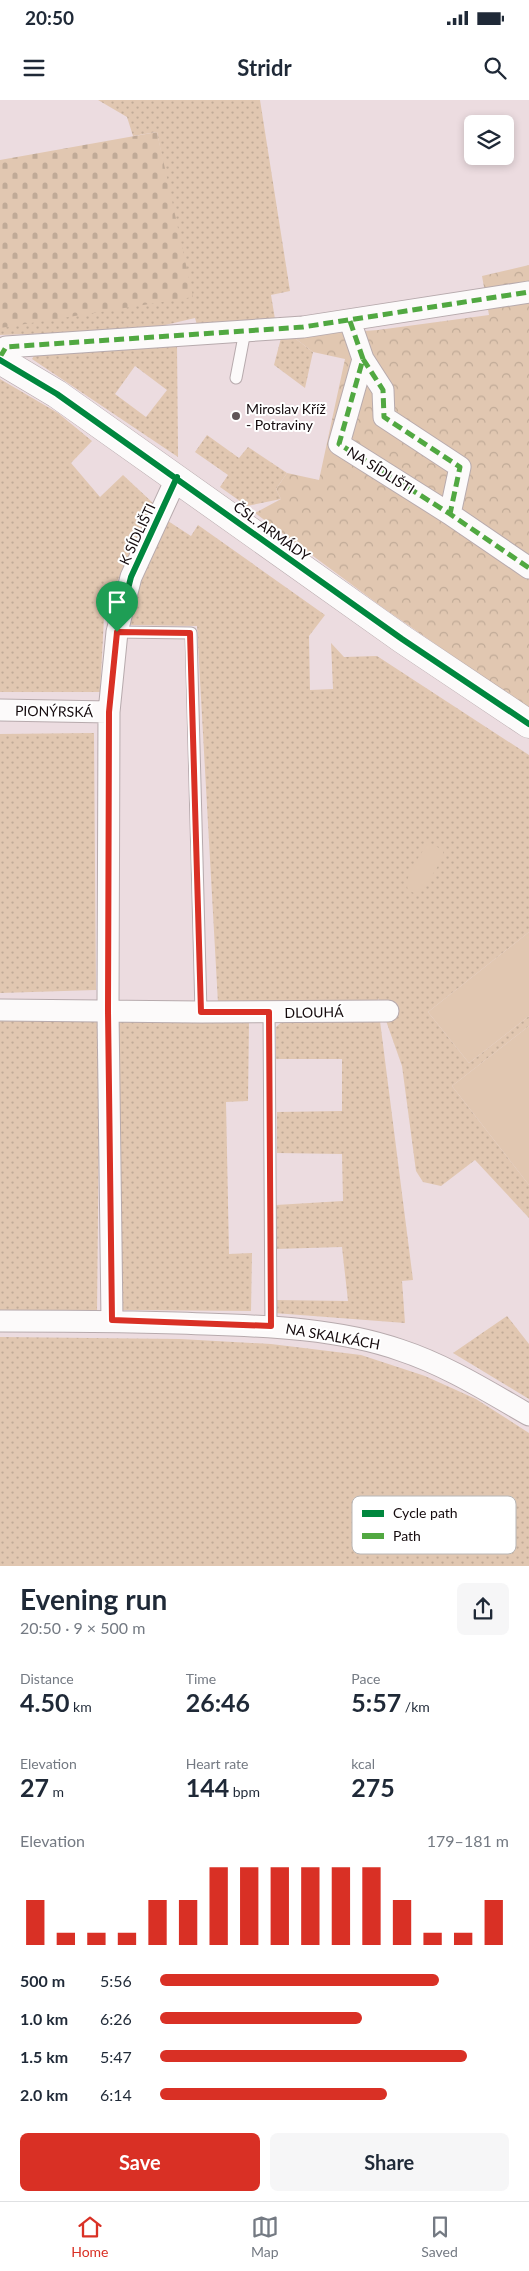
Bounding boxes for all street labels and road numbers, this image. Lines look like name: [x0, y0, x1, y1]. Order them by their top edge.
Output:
street label: NA SÍDLIŠTI: [344, 443, 418, 497]
street label: ČSL. ARMÁDY: [231, 498, 314, 565]
street label: K SÍDLIŠTI: [115, 501, 159, 567]
street label: PIONÝRSKÁ: [15, 702, 94, 720]
street label: DLOUHÁ: [284, 1003, 344, 1021]
street label: NA SKALKÁCH: [285, 1319, 381, 1353]

